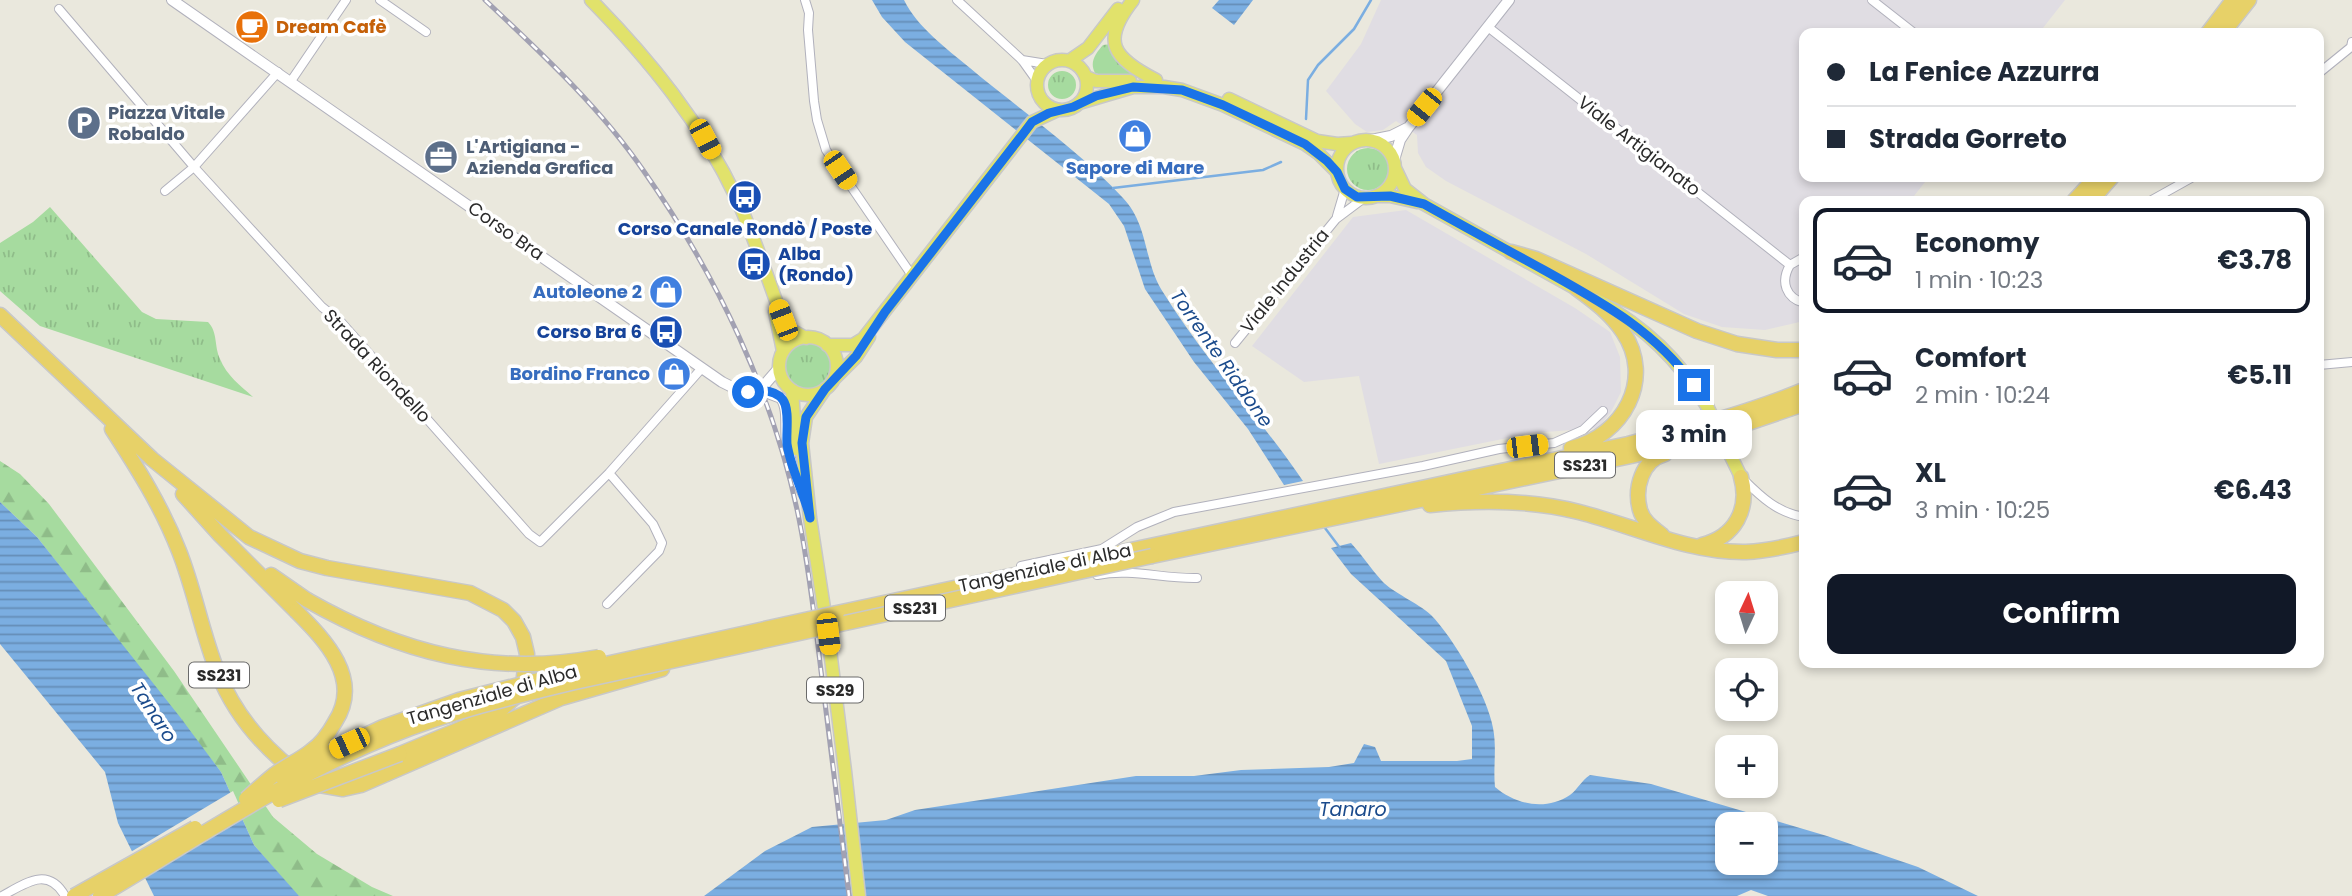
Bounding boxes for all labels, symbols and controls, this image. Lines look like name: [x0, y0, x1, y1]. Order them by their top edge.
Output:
cafe icon: Dream Cafè: [233, 8, 271, 46]
place label: Dream Cafè: [276, 14, 386, 39]
text: La Fenice Azzurra: [1869, 54, 2100, 90]
car: [1403, 84, 1446, 130]
street label: Viale Artigianato: [1573, 90, 1706, 201]
place label: Piazza Vitale Robaldo: [108, 100, 225, 146]
parking icon: Piazza Vitale Robaldo: [65, 104, 103, 142]
car: [686, 116, 725, 162]
shop icon: Sapore di Mare: [1116, 117, 1154, 155]
text: Strada Gorreto: [1869, 121, 2067, 157]
place label: L'Artigiana - Azienda Grafica: [466, 134, 614, 180]
office icon: L'Artigiana - Azienda Grafica: [422, 138, 460, 176]
car: [820, 147, 861, 193]
place label: Sapore di Mare: [1066, 155, 1204, 180]
bus stop icon: Corso Canale Rondò / Poste: [726, 178, 764, 216]
street label: Corso Bra: [463, 195, 549, 266]
place label: Corso Canale Rondò / Poste: [618, 216, 872, 241]
street label: Viale Industria: [1235, 223, 1335, 338]
text: Economy: [1915, 225, 2039, 261]
icon: car: [1831, 229, 1894, 292]
place label: Alba (Rondo): [778, 241, 854, 287]
text: €3.78: [2217, 242, 2292, 278]
bus stop icon: Alba (Rondo): [735, 245, 773, 283]
text: 1 min · 10:23: [1915, 264, 2043, 296]
shop icon: Autoleone 2: [647, 273, 685, 311]
place label: Autoleone 2: [533, 279, 642, 304]
water label: Torrente Riddone: [1164, 284, 1279, 433]
car: [766, 297, 801, 343]
street label: Strada Riondello: [318, 303, 437, 428]
bus stop icon: Corso Bra 6: [647, 313, 685, 351]
place label: Corso Bra 6: [537, 319, 642, 344]
text: Comfort: [1915, 340, 2027, 376]
icon: car: [1831, 344, 1894, 407]
shop icon: Bordino Franco: [655, 355, 693, 393]
text: €5.11: [2228, 357, 2292, 393]
place label: Bordino Franco: [510, 361, 650, 386]
route end: [1678, 369, 1710, 401]
route start: [732, 376, 764, 408]
text: 2 min · 10:24: [1915, 379, 2050, 411]
callout: 3 min: [1636, 410, 1752, 458]
text: 3 min: [1661, 418, 1727, 450]
car: [1505, 433, 1550, 459]
road number: SS231: [1555, 452, 1615, 478]
text: XL: [1915, 455, 1946, 491]
icon: car: [1831, 459, 1894, 522]
text: €6.43: [2214, 472, 2292, 508]
text: 3 min · 10:25: [1915, 494, 2050, 526]
street label: Tangenziale di Alba: [956, 537, 1133, 598]
button: Confirm: [1827, 574, 2296, 654]
north arrow: [1715, 581, 1778, 644]
map controls: [1715, 581, 1778, 875]
road number: SS231: [885, 596, 945, 621]
car: [816, 612, 841, 656]
street label: Tangenziale di Alba: [404, 658, 580, 731]
button: locate: [1715, 658, 1778, 721]
road number: SS231: [189, 662, 249, 688]
water label: Tanaro: [124, 677, 183, 748]
road number: SS29: [807, 678, 863, 702]
car: [326, 725, 373, 761]
button: +: [1715, 735, 1778, 798]
water label: Tanaro: [1319, 796, 1387, 823]
button: −: [1715, 812, 1778, 875]

